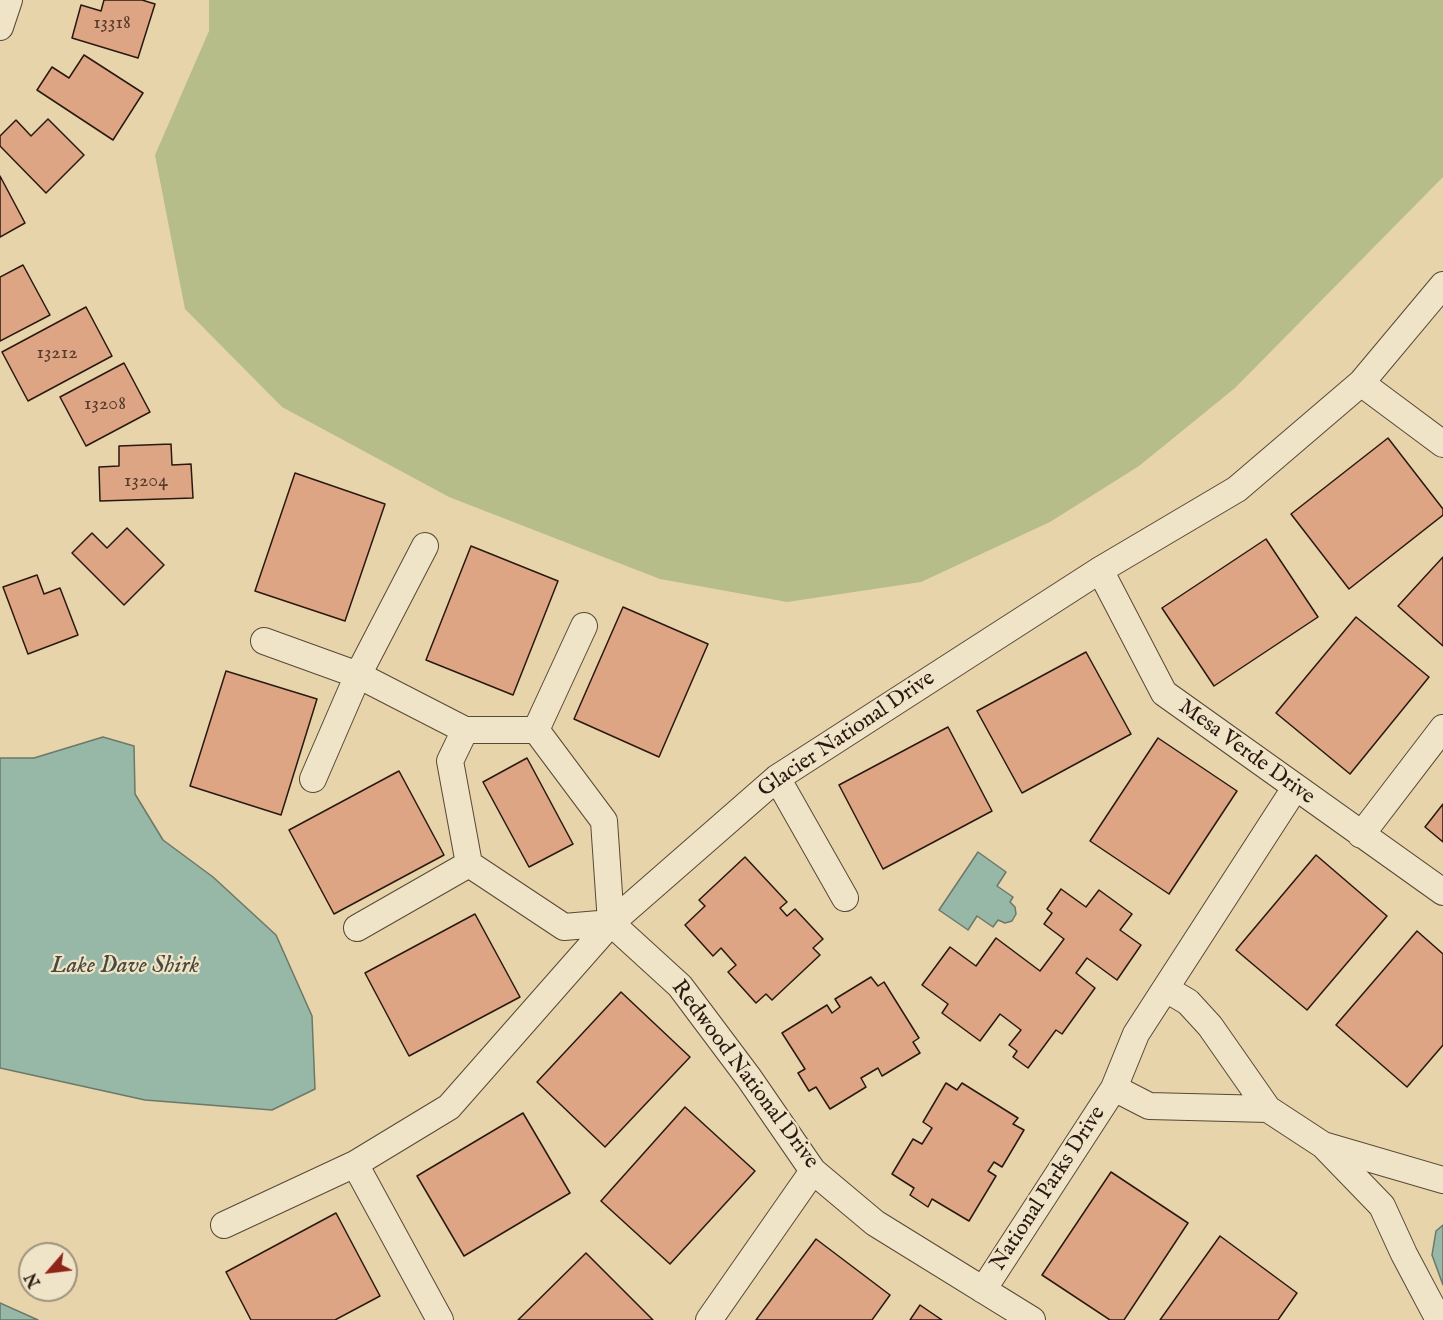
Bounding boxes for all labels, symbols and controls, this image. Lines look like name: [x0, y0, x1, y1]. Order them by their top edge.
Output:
house number: 13318: [93, 12, 131, 36]
house number: 13212: [36, 342, 78, 366]
house number: 13208: [84, 393, 126, 417]
house number: 13204: [124, 470, 168, 494]
street label: Glacier National Drive: [754, 666, 940, 804]
street label: Mesa Verde Drive: [1173, 695, 1319, 811]
water label: Lake Dave Shirk: [51, 953, 199, 981]
street label: Redwood National Drive: [665, 976, 823, 1174]
street label: National Parks Drive: [986, 1102, 1112, 1276]
north arrow: [18, 1242, 78, 1302]
text: N: [22, 1269, 46, 1290]

